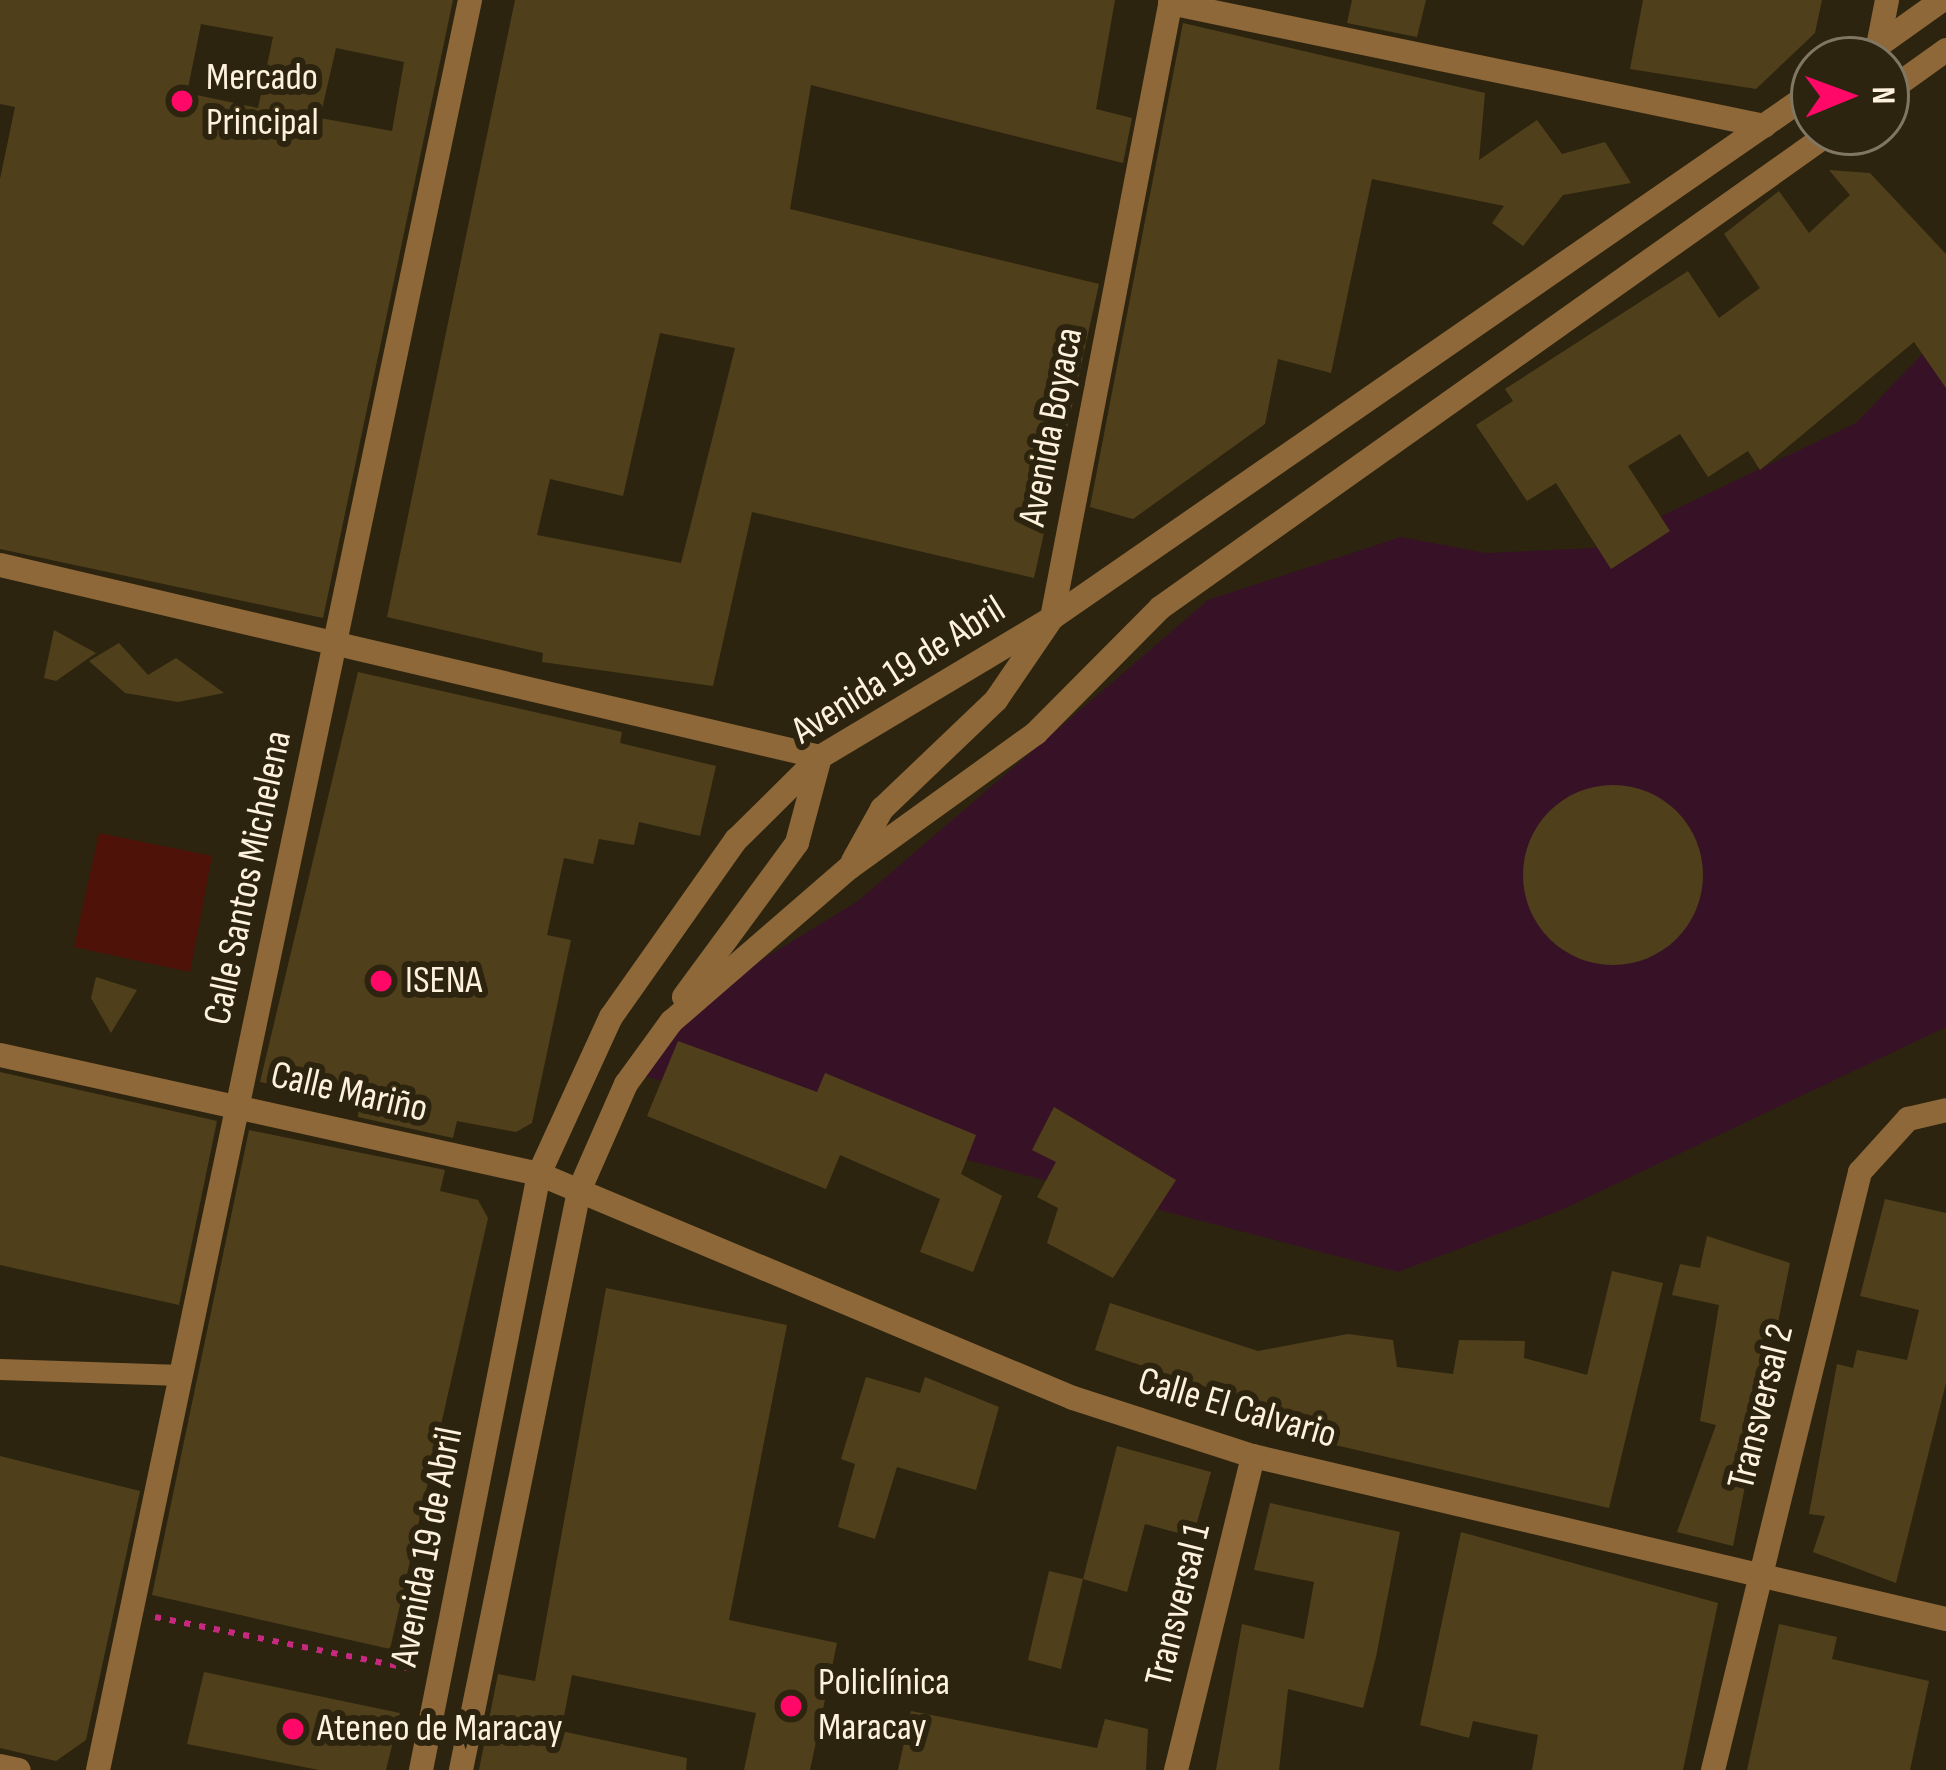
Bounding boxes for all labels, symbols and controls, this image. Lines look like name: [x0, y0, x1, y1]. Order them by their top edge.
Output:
north arrow: [1790, 36, 1910, 156]
place label: Mercado Principal: [206, 56, 319, 147]
text: N: [1863, 86, 1903, 105]
marker: Mercado Principal: [169, 88, 195, 114]
street label: Avenida Boyaca: [1010, 324, 1094, 530]
street label: Avenida 19 de Abril: [784, 587, 1014, 755]
street label: Calle Santos Michelena: [195, 727, 303, 1029]
place label: ISENA: [405, 958, 482, 1004]
marker: ISENA: [368, 968, 394, 994]
street label: Calle Mariño: [266, 1052, 432, 1134]
street label: Transversal 2: [1719, 1320, 1805, 1494]
street label: Calle El Calvario: [1133, 1358, 1341, 1460]
street label: Avenida 19 de Abril: [382, 1424, 474, 1670]
street label: Transversal 1: [1136, 1519, 1222, 1691]
place label: Policlínica Maracay: [818, 1661, 950, 1752]
marker: Policlínica Maracay: [775, 1690, 807, 1722]
place label: Ateneo de Maracay: [317, 1706, 563, 1752]
marker: Ateneo de Maracay: [280, 1716, 306, 1742]

